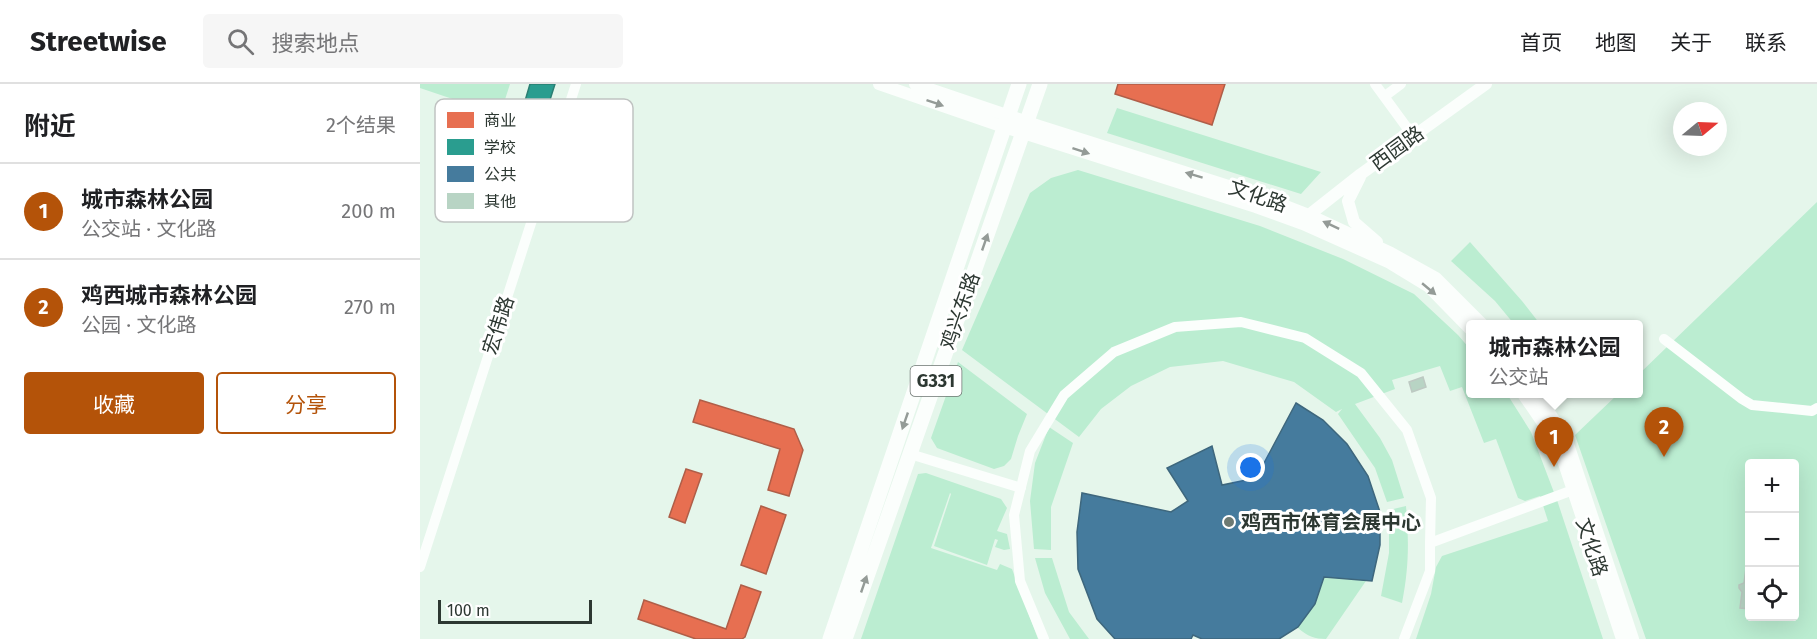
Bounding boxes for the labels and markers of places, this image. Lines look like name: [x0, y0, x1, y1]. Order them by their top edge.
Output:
pin: 2: [1644, 408, 1684, 457]
pin: 1: [1534, 418, 1574, 467]
place label: 鸡西市体育会展中心: [1241, 510, 1421, 534]
marker: 鸡西市体育会展中心: [1222, 515, 1236, 529]

